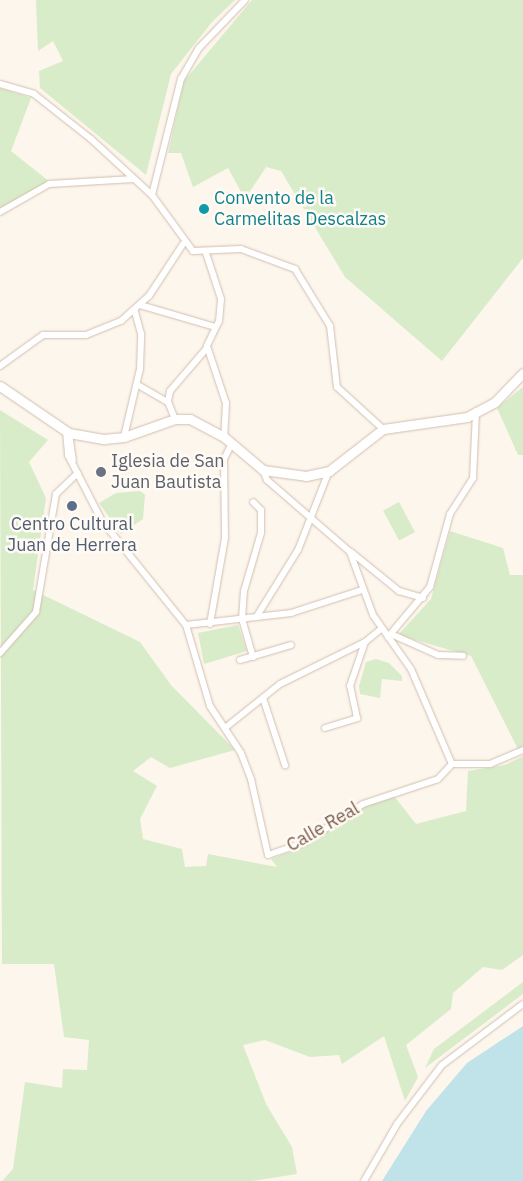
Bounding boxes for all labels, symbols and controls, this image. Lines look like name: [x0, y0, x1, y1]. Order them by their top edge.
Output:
place label: Convento de la Carmelitas Descalzas: [214, 188, 386, 230]
marker: Convento de la Carmelitas Descalzas: [198, 203, 210, 215]
place label: Iglesia de San Juan Bautista: [111, 451, 224, 494]
marker: Iglesia de San Juan Bautista: [95, 466, 107, 478]
marker: Centro Cultural Juan de Herrera: [66, 500, 78, 512]
place label: Centro Cultural Juan de Herrera: [7, 514, 137, 556]
street label: Calle Real: [283, 798, 363, 856]

